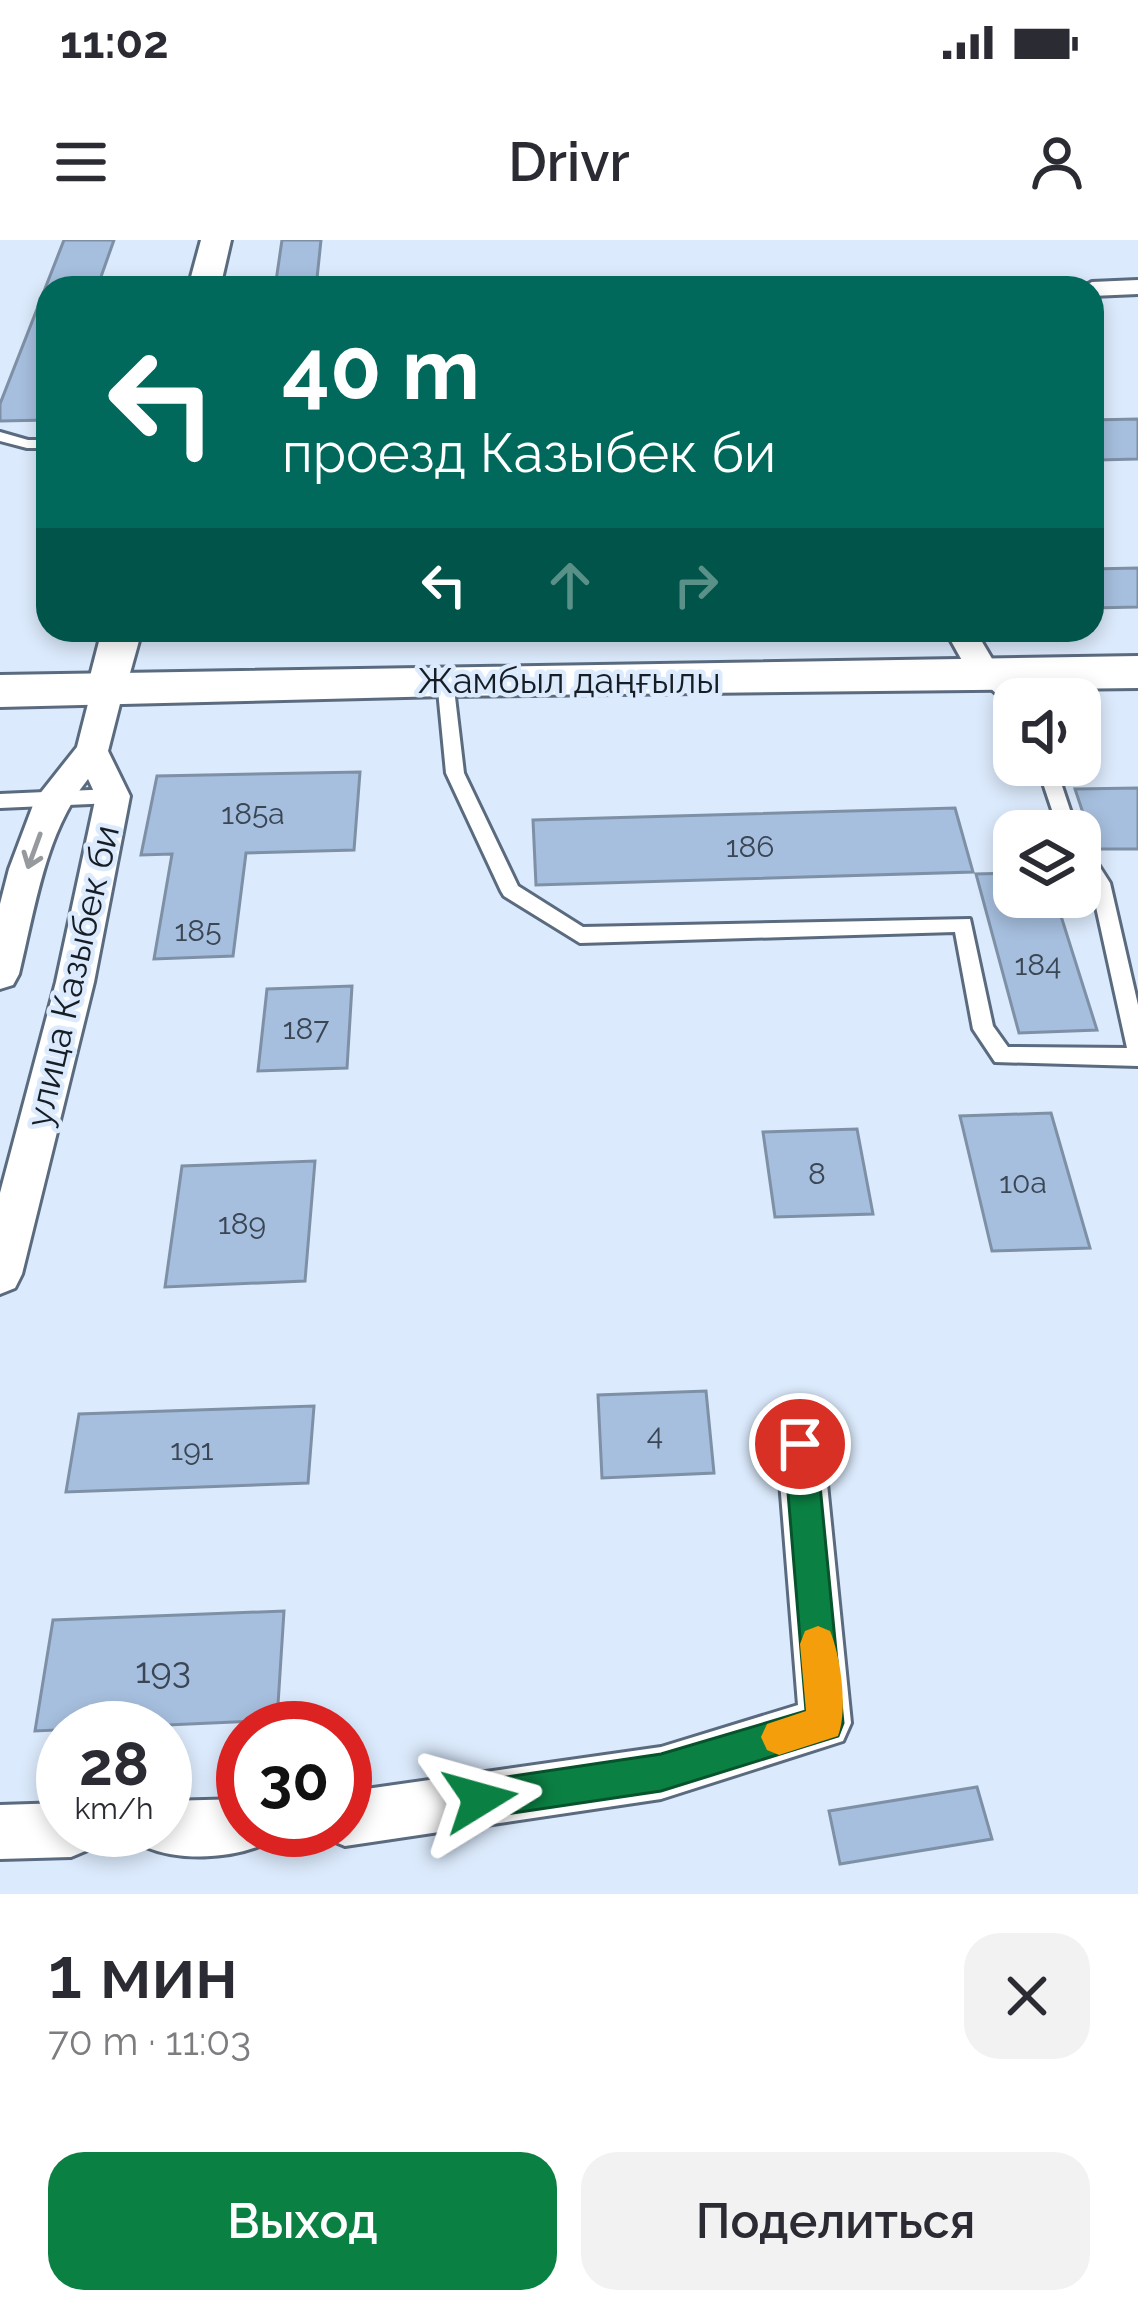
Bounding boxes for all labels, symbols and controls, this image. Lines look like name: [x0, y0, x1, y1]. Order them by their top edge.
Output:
text: 11:02: [60, 16, 169, 69]
icon: menu: [48, 129, 114, 195]
icon: person: [1024, 129, 1090, 195]
text: Drivr: [508, 130, 630, 194]
text: 40 m: [282, 320, 480, 419]
icon: left: [84, 324, 240, 480]
text: проезд Казыбек би: [282, 421, 776, 485]
icon: left: [411, 552, 477, 618]
icon: ahead: [537, 552, 603, 618]
icon: right: [663, 552, 729, 618]
street label: Жамбыл даңғылы: [417, 659, 721, 701]
map controls: [993, 678, 1101, 918]
button: sound: [993, 678, 1101, 786]
house number: 185а: [221, 796, 285, 831]
button: layers: [993, 810, 1101, 918]
street label: улица Казыбек би: [17, 821, 127, 1131]
house number: 186: [726, 829, 774, 864]
one-way arrow: [21, 831, 43, 868]
house number: 185: [175, 913, 221, 948]
house number: 184: [1014, 947, 1062, 982]
house number: 187: [283, 1011, 329, 1046]
house number: 8: [808, 1156, 826, 1191]
house number: 10а: [999, 1165, 1047, 1200]
house number: 189: [218, 1206, 266, 1241]
pin: [749, 1393, 851, 1495]
icon: arrive: [767, 1411, 833, 1477]
house number: 4: [647, 1417, 663, 1452]
house number: 191: [170, 1432, 214, 1467]
house number: 193: [135, 1649, 191, 1691]
speed limit sign: 30: [216, 1701, 372, 1857]
text: 28: [79, 1729, 149, 1799]
position arrow: [417, 1736, 543, 1862]
text: km/h: [74, 1791, 154, 1826]
text: 1 мин: [48, 1930, 238, 2015]
button: close: [964, 1933, 1090, 2059]
text: 70 m · 11:03: [48, 2018, 251, 2064]
button: Выход: [48, 2152, 557, 2290]
button: Поделиться: [581, 2152, 1090, 2290]

